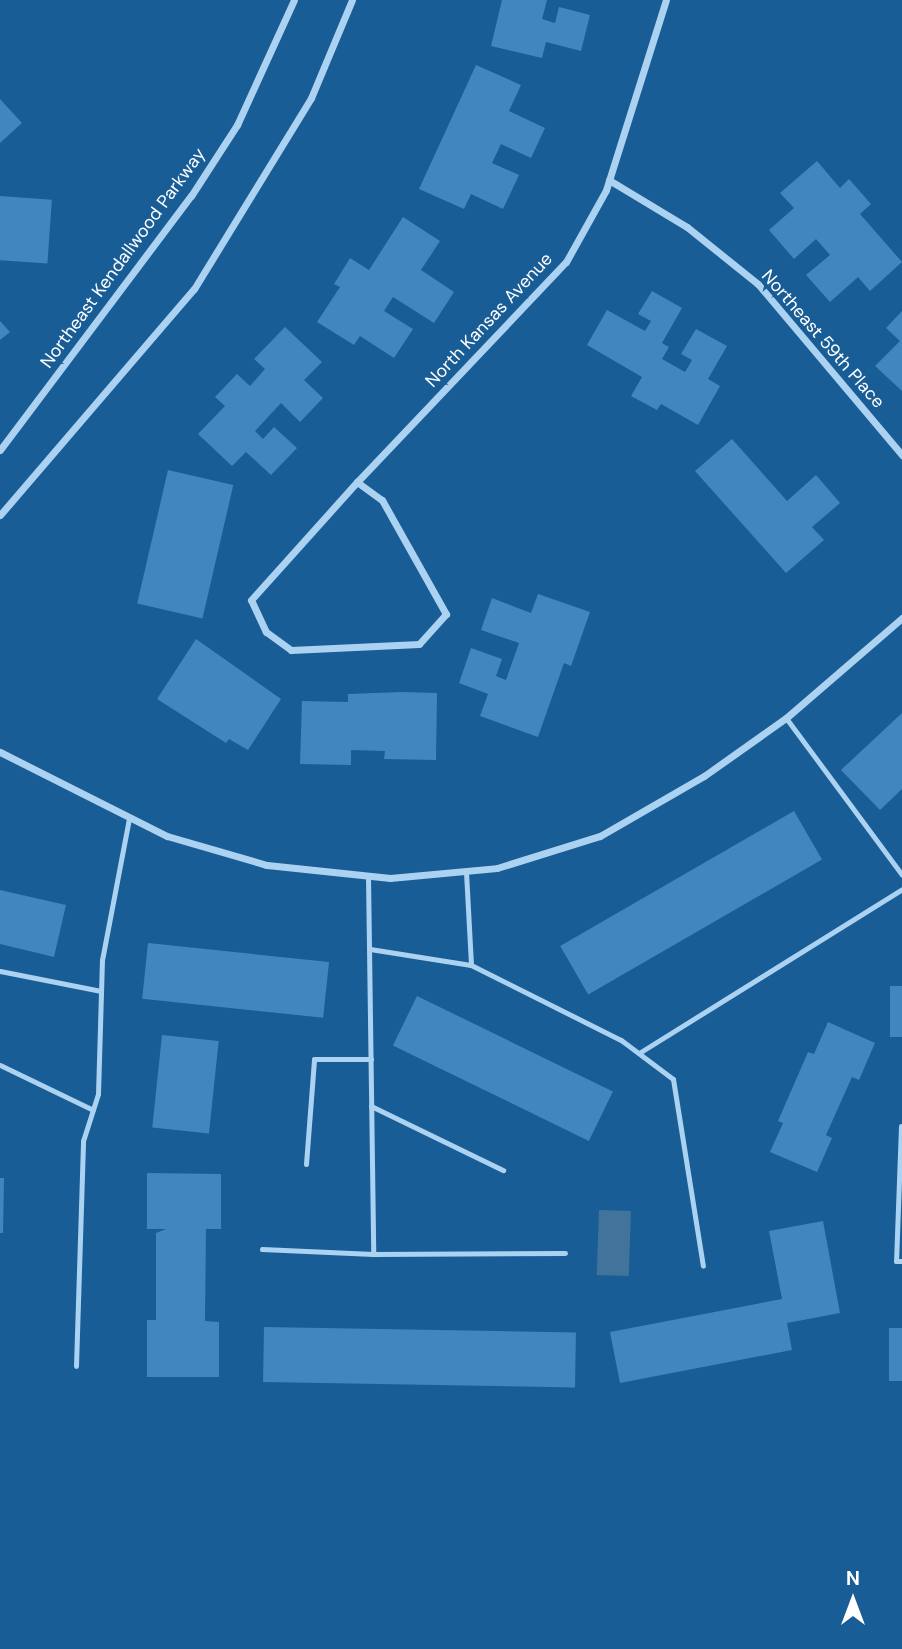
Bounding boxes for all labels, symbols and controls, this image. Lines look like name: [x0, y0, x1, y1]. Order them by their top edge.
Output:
street label: Northeast Kendallwood Parkway: [36, 144, 210, 372]
street label: North Kansas Avenue: [421, 248, 557, 392]
street label: Northeast 59th Place: [757, 265, 889, 413]
north arrow: [818, 1565, 888, 1635]
text: N: [846, 1566, 860, 1591]

